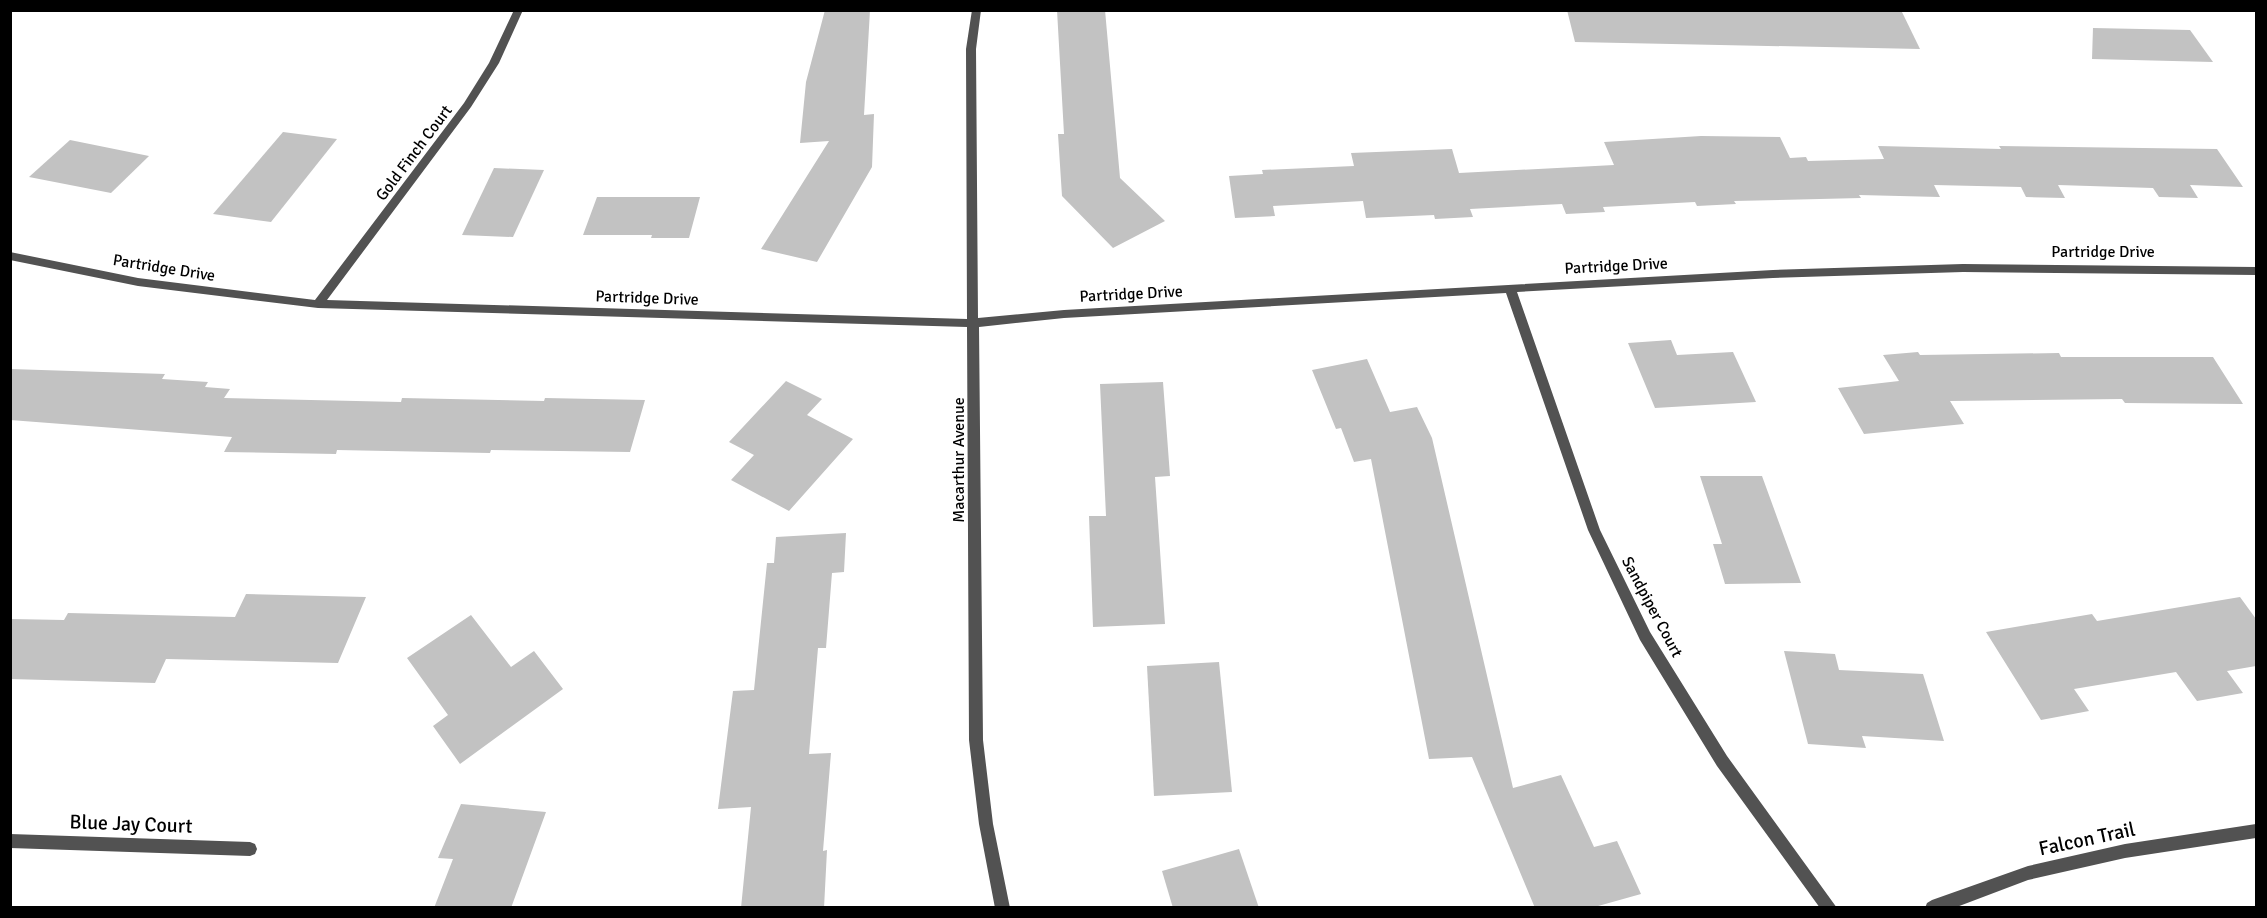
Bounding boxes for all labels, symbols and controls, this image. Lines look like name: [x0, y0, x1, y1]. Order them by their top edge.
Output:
street label: Gold Finch Court: [371, 101, 457, 205]
street label: Partridge Drive: [2051, 242, 2155, 262]
street label: Partridge Drive: [111, 250, 217, 286]
street label: Partridge Drive: [1564, 253, 1668, 279]
street label: Partridge Drive: [1079, 281, 1183, 307]
street label: Partridge Drive: [595, 286, 699, 310]
street label: Macarthur Avenue: [949, 397, 969, 523]
street label: Sandpiper Court: [1617, 553, 1687, 661]
street label: Blue Jay Court: [69, 809, 193, 839]
street label: Falcon Trail: [2036, 817, 2138, 861]

